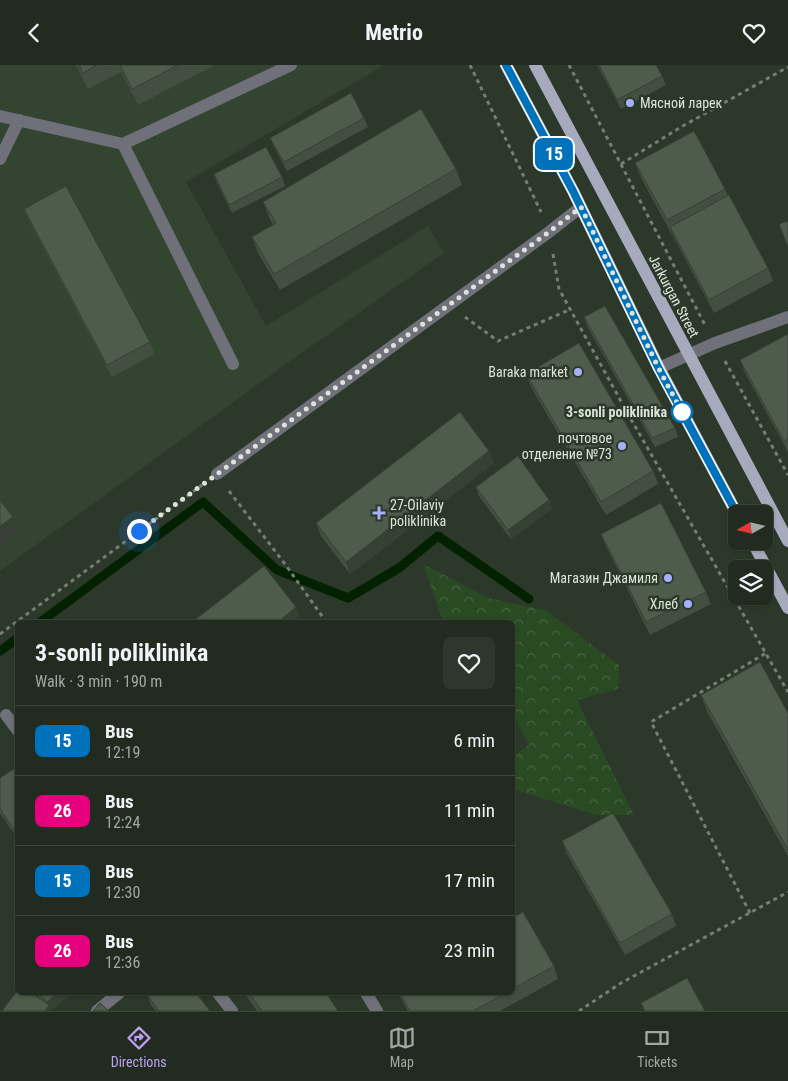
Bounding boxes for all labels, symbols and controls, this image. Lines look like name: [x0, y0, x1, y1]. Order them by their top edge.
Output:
icon: back: [20, 19, 48, 47]
icon: heart: [740, 19, 768, 47]
text: Metrio: [365, 20, 423, 45]
place label: Мясной ларек: [640, 95, 723, 111]
marker: Мясной ларек: [624, 97, 636, 109]
line badge: 15: [532, 138, 576, 170]
text: 15: [545, 143, 563, 164]
street label: Jarkurgan Street: [645, 252, 703, 340]
place label: Baraka market: [488, 364, 568, 380]
marker: Baraka market: [572, 366, 584, 378]
marker: 3-sonli poliklinika: [671, 401, 693, 423]
place label: 3-sonli poliklinika: [566, 404, 667, 420]
place label: почтовое отделение №73: [522, 430, 612, 462]
marker: почтовое отделение №73: [616, 440, 628, 452]
place label: 27-Oilaviy poliklinika: [390, 497, 446, 529]
north arrow: [728, 505, 772, 550]
map controls: [728, 505, 773, 605]
marker: 27-Oilaviy poliklinika: [372, 506, 386, 520]
your location: [127, 519, 152, 544]
button: layers: [728, 560, 773, 605]
place label: Магазин Джамиля: [550, 570, 658, 586]
marker: Магазин Джамиля: [662, 572, 674, 584]
place label: Хлеб: [650, 596, 678, 612]
marker: Хлеб: [682, 598, 694, 610]
button: heart: [443, 637, 495, 689]
text: 3-sonli poliklinika: [35, 639, 208, 667]
text: Walk · 3 min · 190 m: [35, 672, 162, 691]
text: Bus: [105, 720, 134, 743]
text: 6 min: [453, 729, 495, 752]
text: 15: [53, 730, 72, 751]
text: 12:19: [105, 743, 140, 762]
text: Bus: [105, 790, 134, 813]
text: 11 min: [444, 799, 495, 822]
text: 26: [53, 800, 72, 821]
text: 12:24: [105, 813, 140, 832]
text: Bus: [105, 860, 134, 883]
text: 17 min: [444, 869, 495, 892]
text: 15: [53, 870, 72, 891]
text: 12:30: [105, 883, 140, 902]
text: Bus: [105, 930, 134, 953]
text: 23 min: [444, 939, 495, 962]
text: 26: [53, 940, 72, 961]
text: 12:36: [105, 953, 140, 972]
tab: Directions: [111, 1024, 167, 1070]
tab: Map: [388, 1024, 416, 1070]
tab: Tickets: [637, 1024, 677, 1070]

